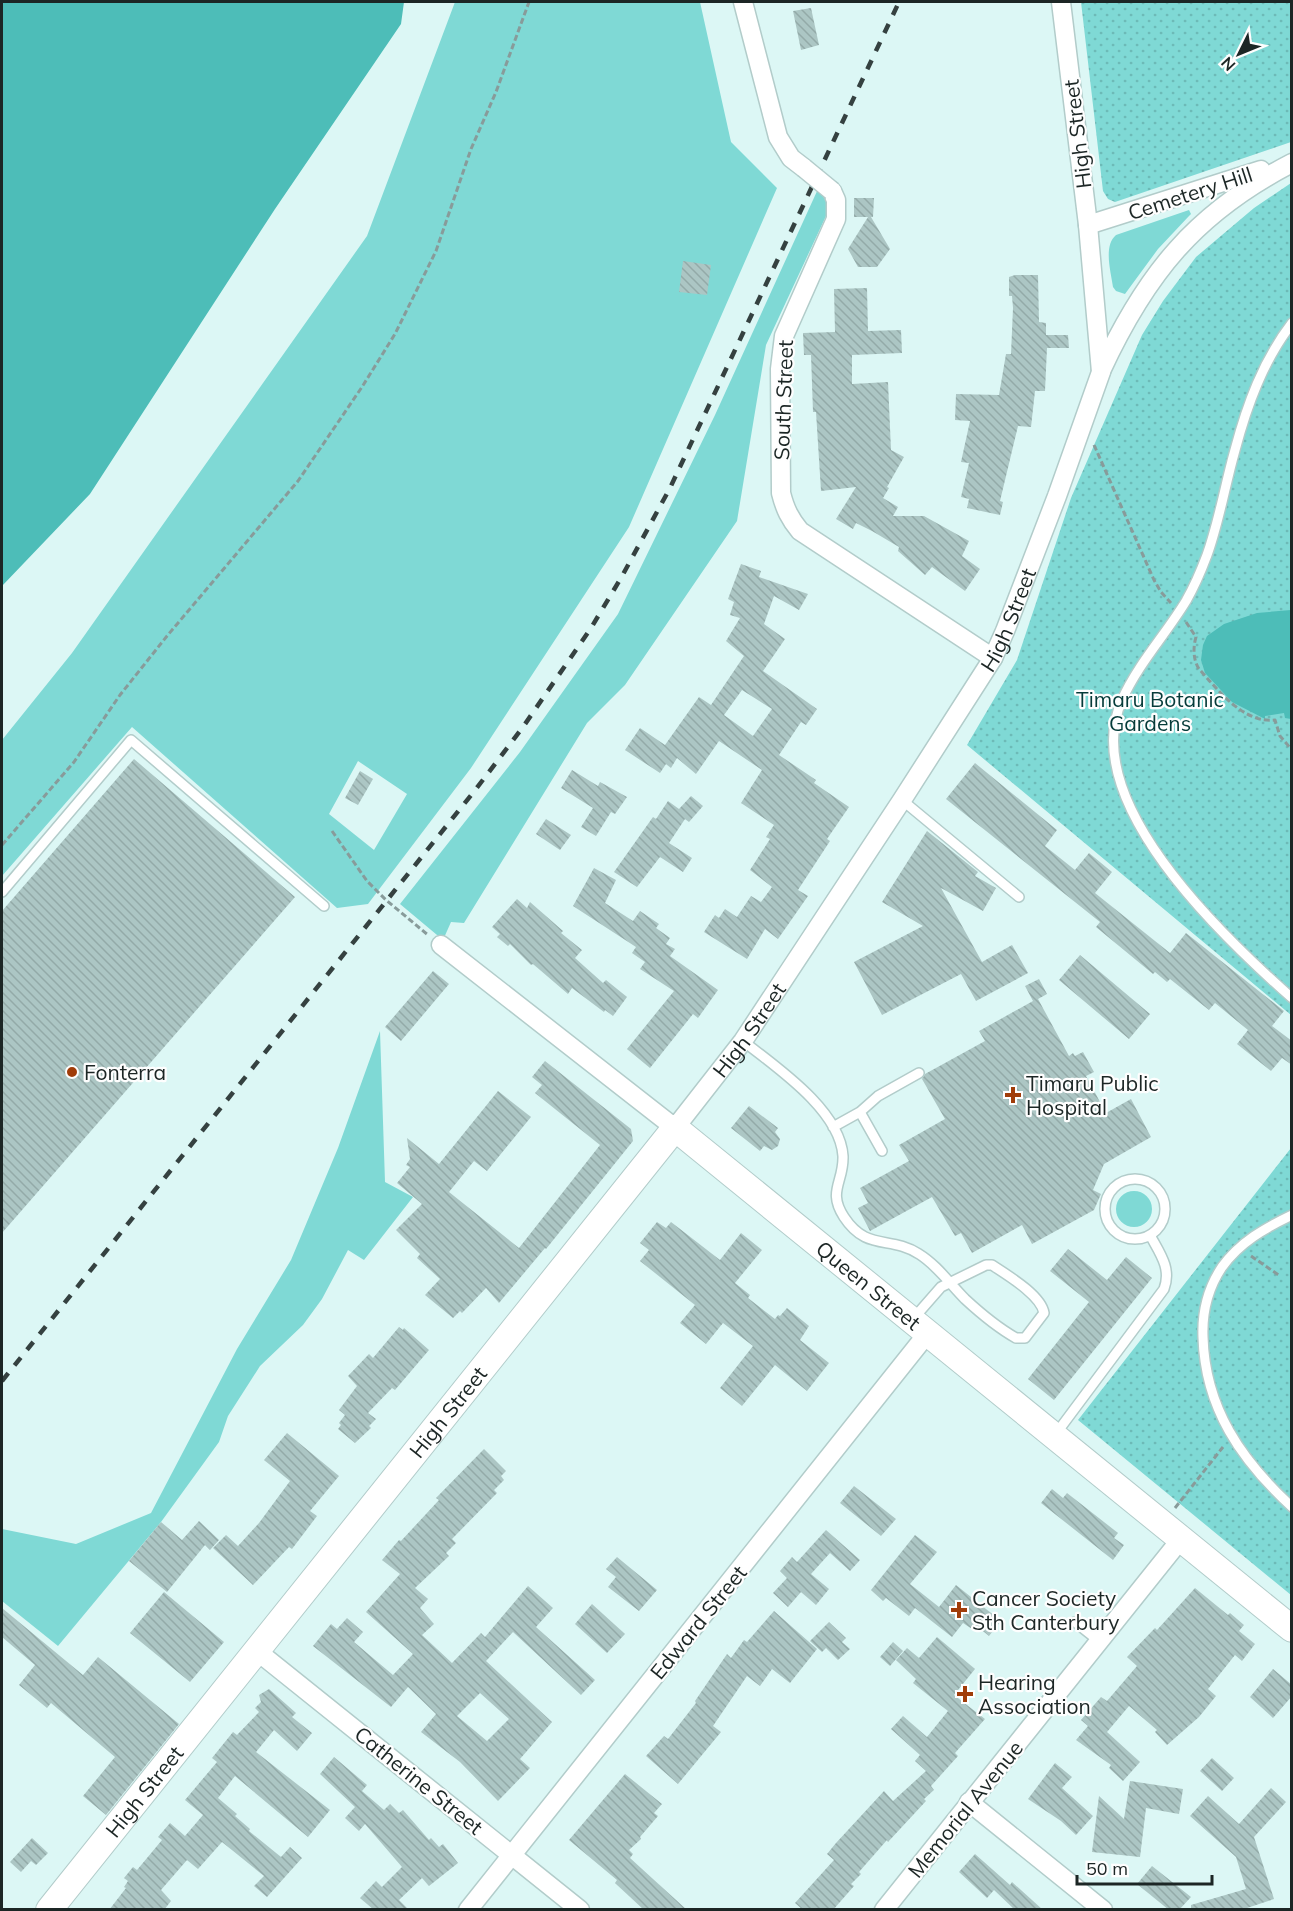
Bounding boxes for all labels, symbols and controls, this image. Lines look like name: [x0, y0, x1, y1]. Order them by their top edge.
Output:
north arrow: [1209, 24, 1269, 84]
text: N: [1217, 53, 1239, 75]
street label: High Street: [1057, 78, 1097, 190]
street label: Cemetery Hill: [1124, 161, 1256, 225]
street label: South Street: [768, 339, 798, 461]
street label: High Street: [975, 564, 1041, 677]
park label: Timaru Botanic Gardens: [1076, 686, 1224, 736]
street label: High Street: [707, 978, 791, 1082]
place label: Fonterra: [84, 1059, 166, 1085]
marker: Fonterra: [65, 1065, 79, 1079]
place label: Timaru Public Hospital: [1026, 1070, 1159, 1120]
marker: Timaru Public Hospital: [1004, 1086, 1022, 1104]
street label: Queen Street: [811, 1235, 926, 1335]
street label: High Street: [403, 1361, 492, 1463]
street label: Edward Street: [644, 1560, 752, 1684]
place label: Cancer Society Sth Canterbury: [972, 1585, 1120, 1635]
marker: Cancer Society Sth Canterbury: [950, 1601, 968, 1619]
place label: Hearing Association: [978, 1669, 1091, 1719]
marker: Hearing Association: [956, 1685, 974, 1703]
street label: Catherine Street: [350, 1720, 488, 1840]
street label: Memorial Avenue: [902, 1735, 1028, 1883]
street label: High Street: [100, 1740, 188, 1842]
scale bar: [1077, 1848, 1212, 1886]
text: 50 m: [1086, 1857, 1128, 1880]

